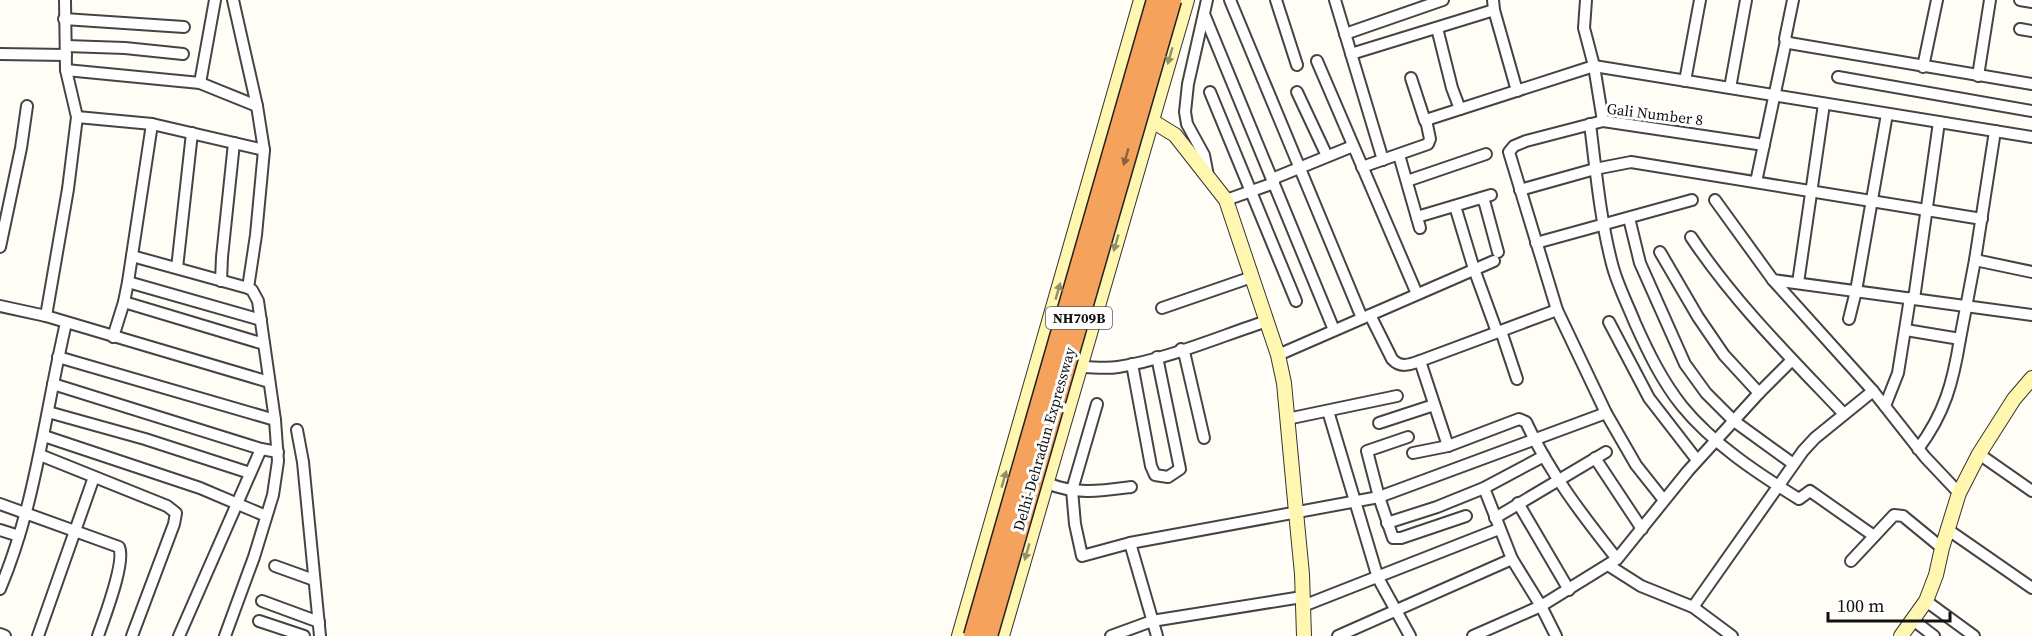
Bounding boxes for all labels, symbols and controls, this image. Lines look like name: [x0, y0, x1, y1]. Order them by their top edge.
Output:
one-way arrow: [1165, 47, 1174, 65]
street label: Gali Number 8: [1606, 98, 1704, 130]
one-way arrow: [1120, 148, 1130, 166]
one-way arrow: [1111, 235, 1120, 253]
one-way arrow: [1053, 282, 1063, 300]
road number: NH709B: [1046, 307, 1112, 329]
street label: Delhi-Dehradun Expressway: [1008, 344, 1080, 533]
one-way arrow: [1000, 470, 1009, 488]
one-way arrow: [1022, 543, 1031, 561]
scale bar: [1828, 585, 1950, 623]
text: 100 m: [1837, 593, 1884, 618]

